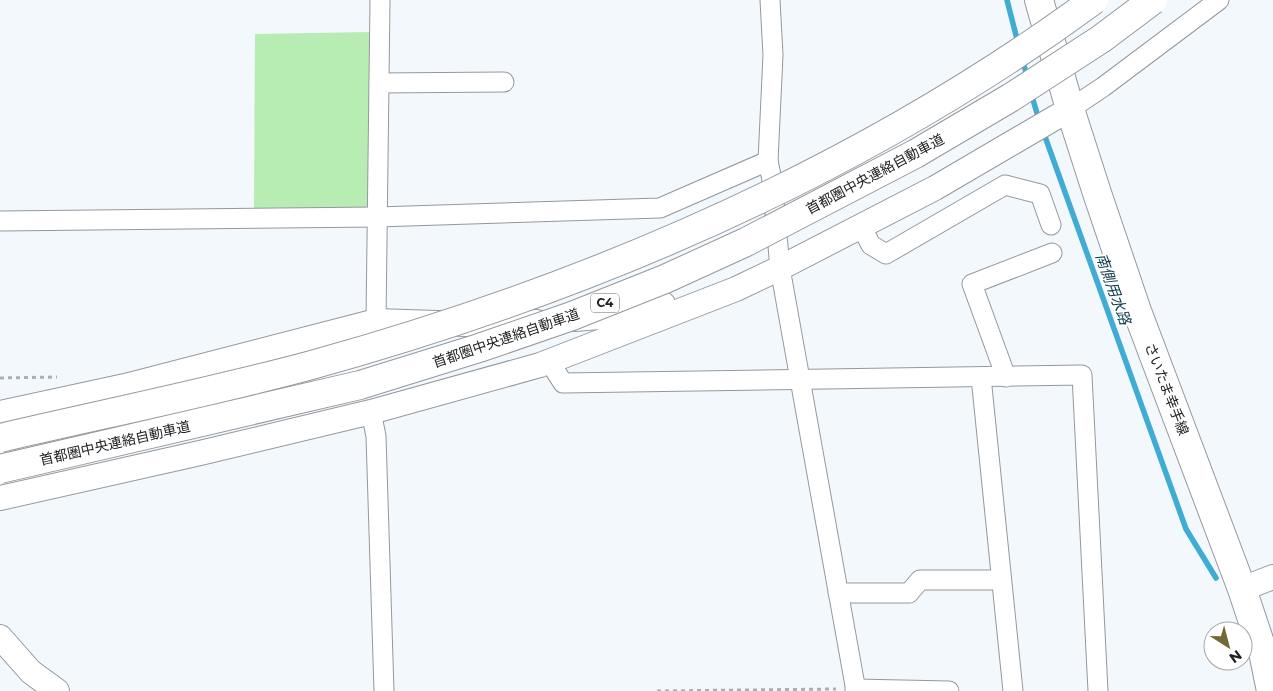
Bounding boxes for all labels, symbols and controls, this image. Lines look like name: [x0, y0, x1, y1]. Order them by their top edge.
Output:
street label: 首都圏中央連絡自動車道: [803, 130, 947, 218]
water label: 南側用水路: [1092, 250, 1136, 329]
road number: C4: [591, 294, 619, 312]
street label: 首都圏中央連絡自動車道: [430, 304, 582, 372]
street label: さいたま幸手線: [1141, 340, 1193, 438]
street label: 首都圏中央連絡自動車道: [38, 417, 192, 469]
north arrow: [1203, 621, 1253, 671]
text: N: [1226, 646, 1246, 667]

